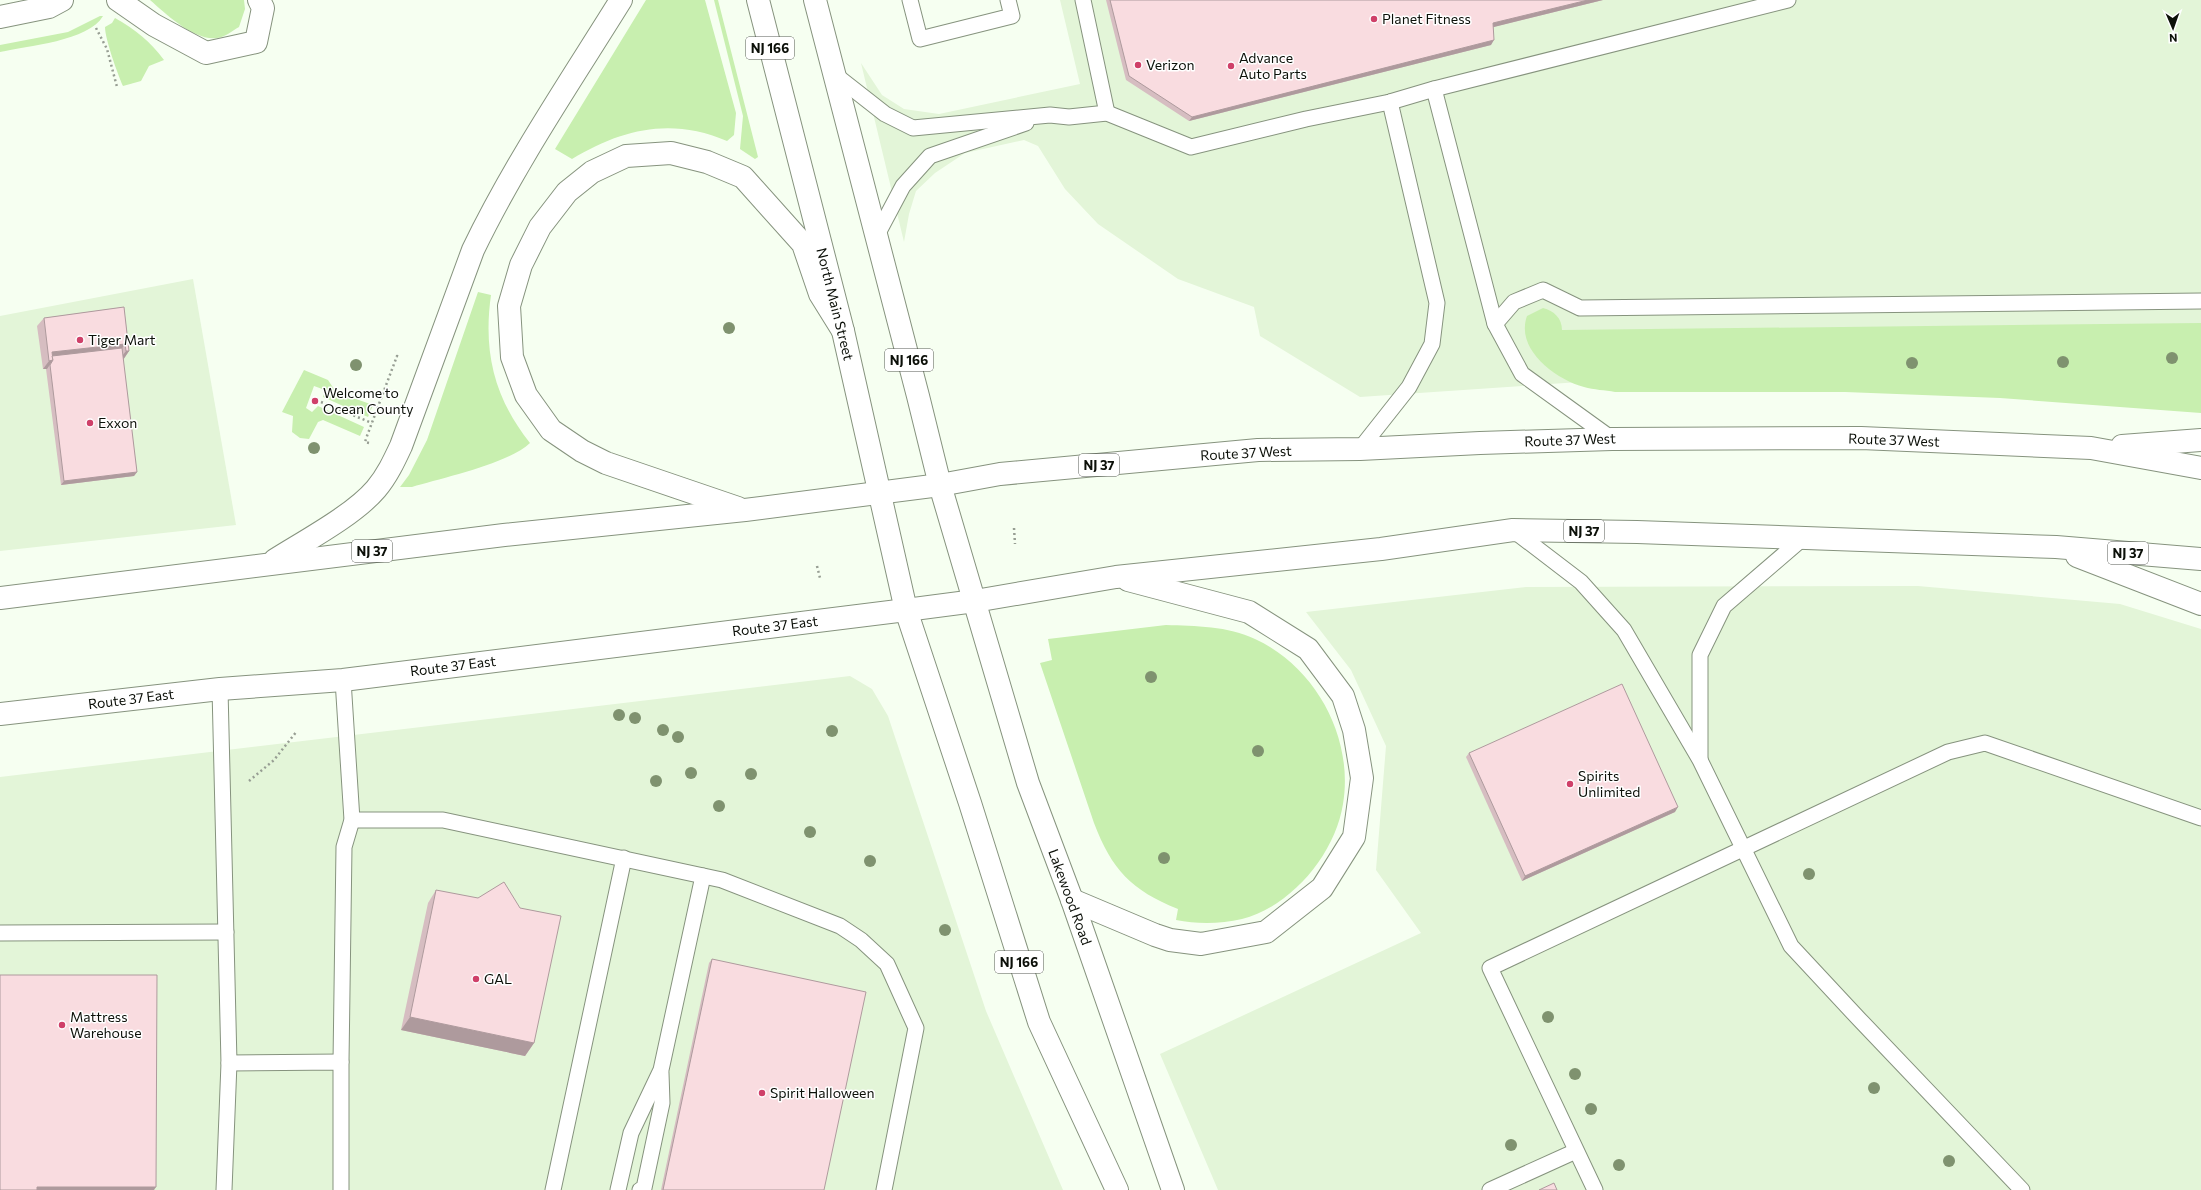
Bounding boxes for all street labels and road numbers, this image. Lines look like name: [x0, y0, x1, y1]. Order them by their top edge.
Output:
road number: NJ 166: [746, 37, 794, 59]
street label: North Main Street: [813, 246, 858, 362]
road number: NJ 166: [885, 349, 933, 371]
street label: Route 37 West: [1524, 429, 1616, 450]
street label: Route 37 West: [1848, 429, 1940, 450]
street label: Route 37 West: [1200, 442, 1292, 463]
road number: NJ 37: [1079, 454, 1119, 476]
road number: NJ 37: [1564, 520, 1604, 542]
road number: NJ 37: [352, 540, 392, 562]
road number: NJ 37: [2108, 542, 2148, 564]
street label: Route 37 East: [731, 612, 819, 639]
street label: Route 37 East: [409, 652, 497, 679]
street label: Route 37 East: [87, 685, 175, 712]
street label: Lakewood Road: [1045, 846, 1096, 947]
road number: NJ 166: [995, 951, 1043, 973]

